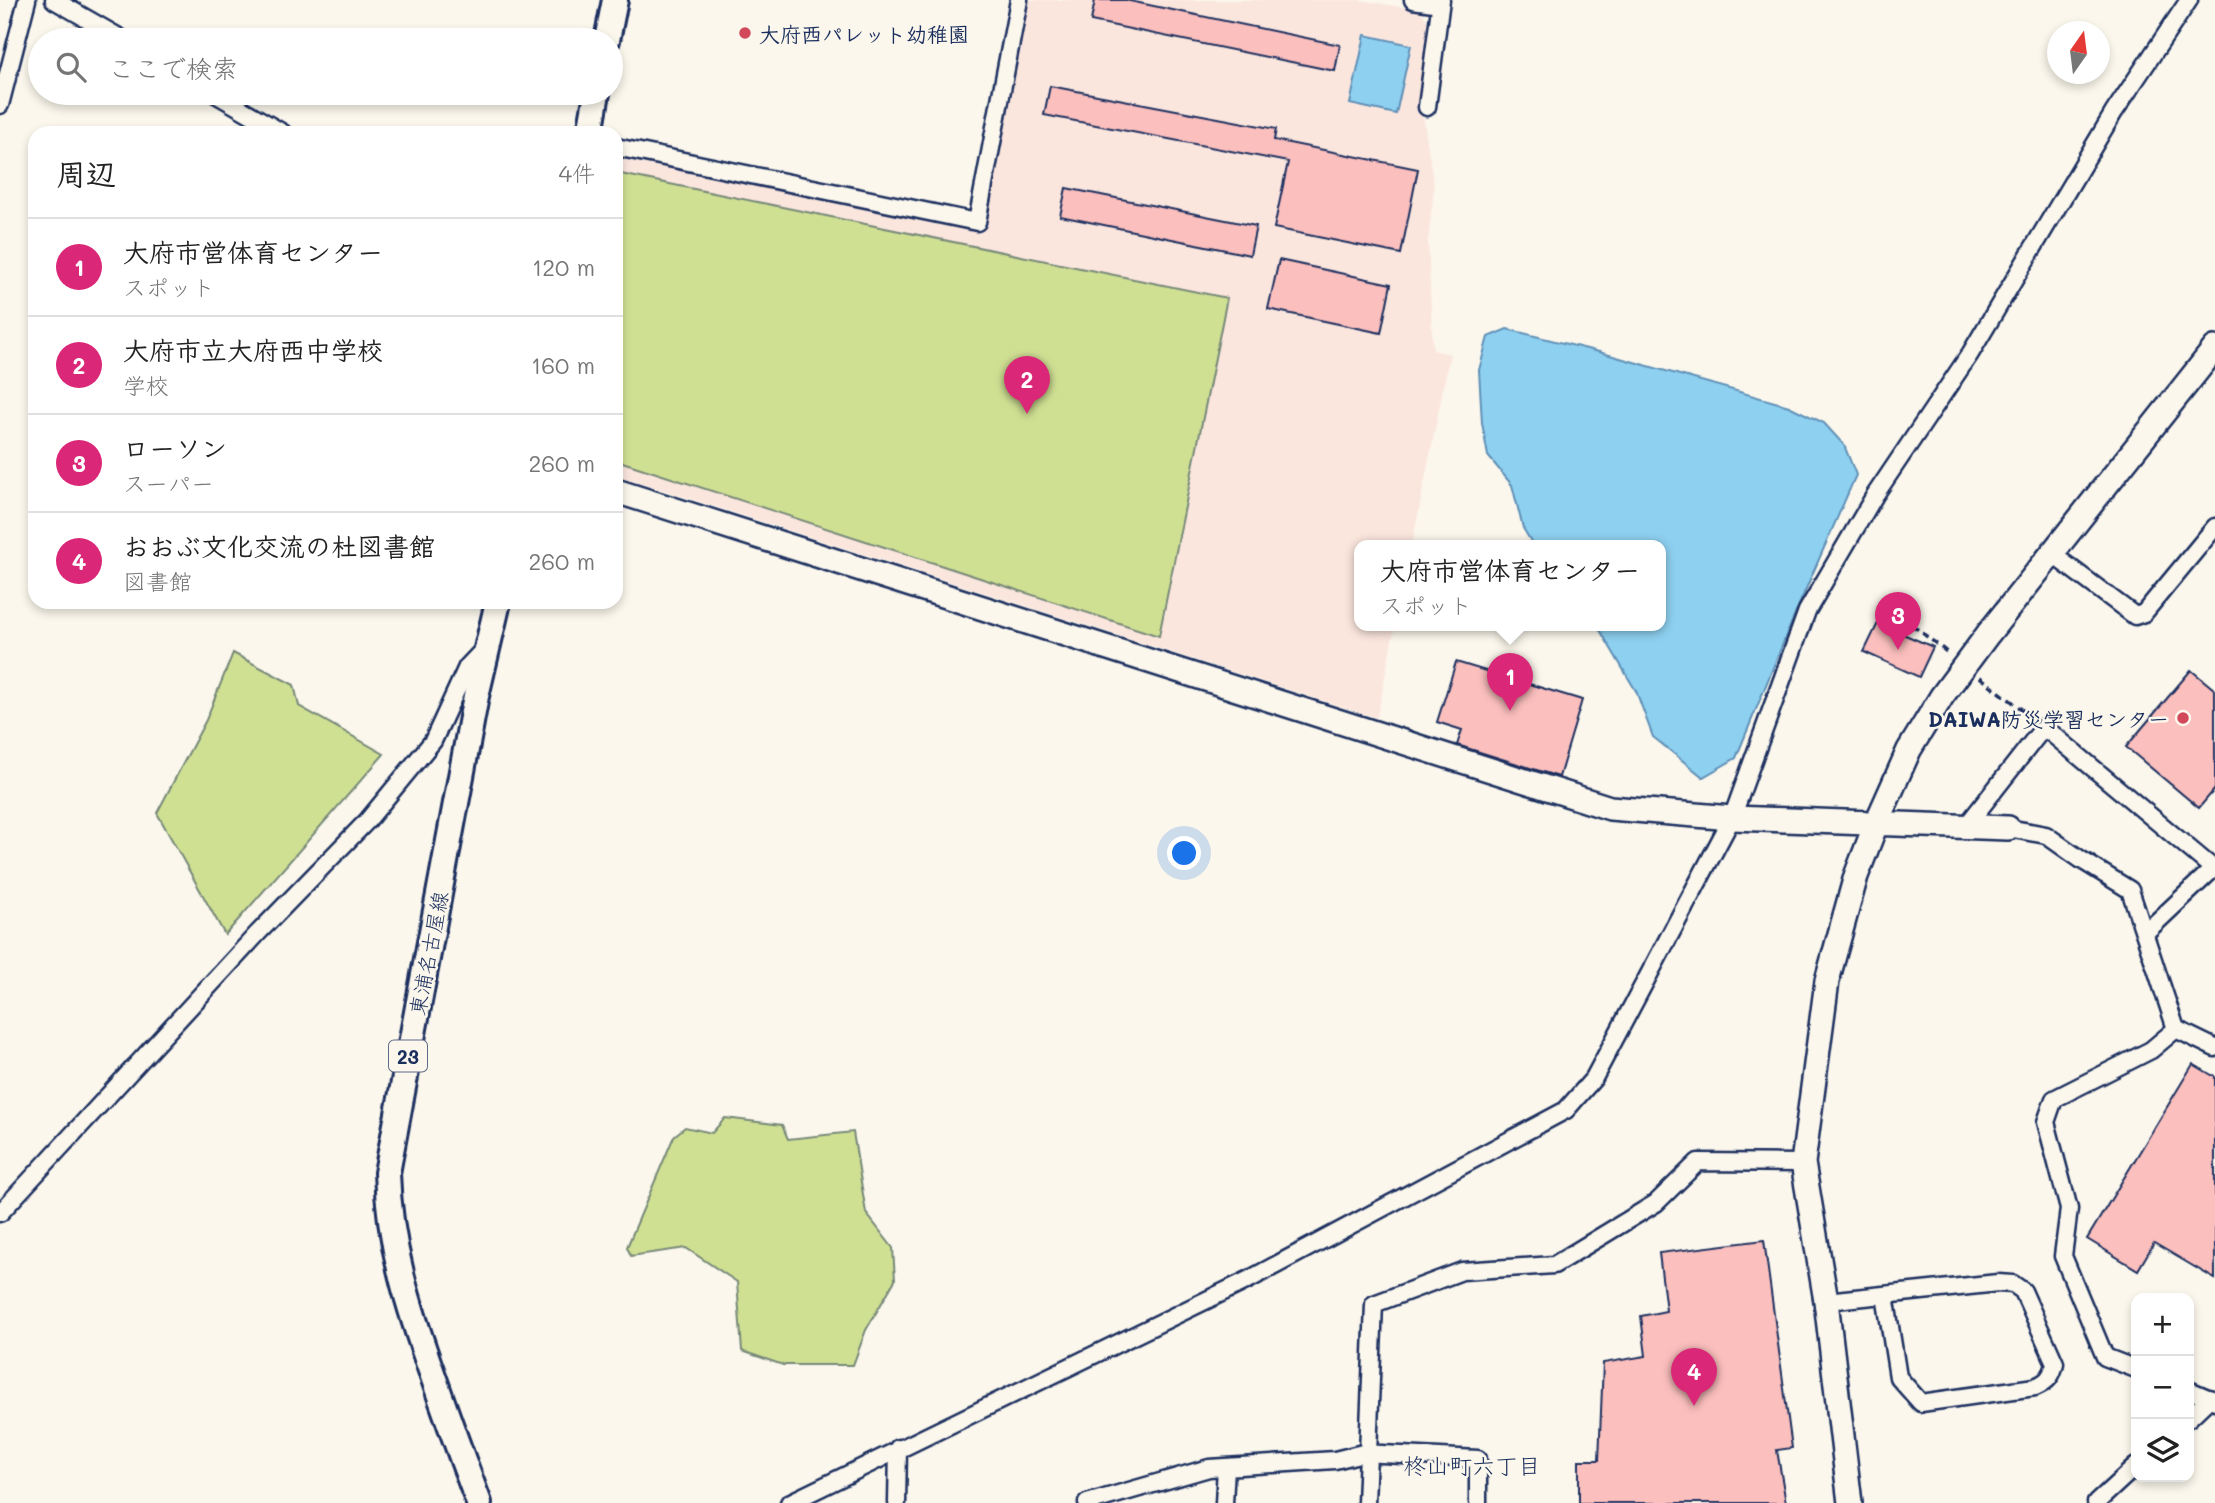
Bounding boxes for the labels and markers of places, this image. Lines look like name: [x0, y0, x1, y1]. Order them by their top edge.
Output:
place label: 大府西パレット幼稚園: [759, 20, 969, 47]
marker: 大府西パレット幼稚園: [737, 25, 753, 41]
pin: 2: [1004, 356, 1050, 414]
pin: 3: [1875, 592, 1921, 650]
pin: 1: [1487, 653, 1533, 711]
place label: DAIWA防災学習センター: [1928, 705, 2169, 732]
marker: DAIWA防災学習センター: [2175, 710, 2191, 726]
pin: 4: [1671, 1348, 1717, 1406]

